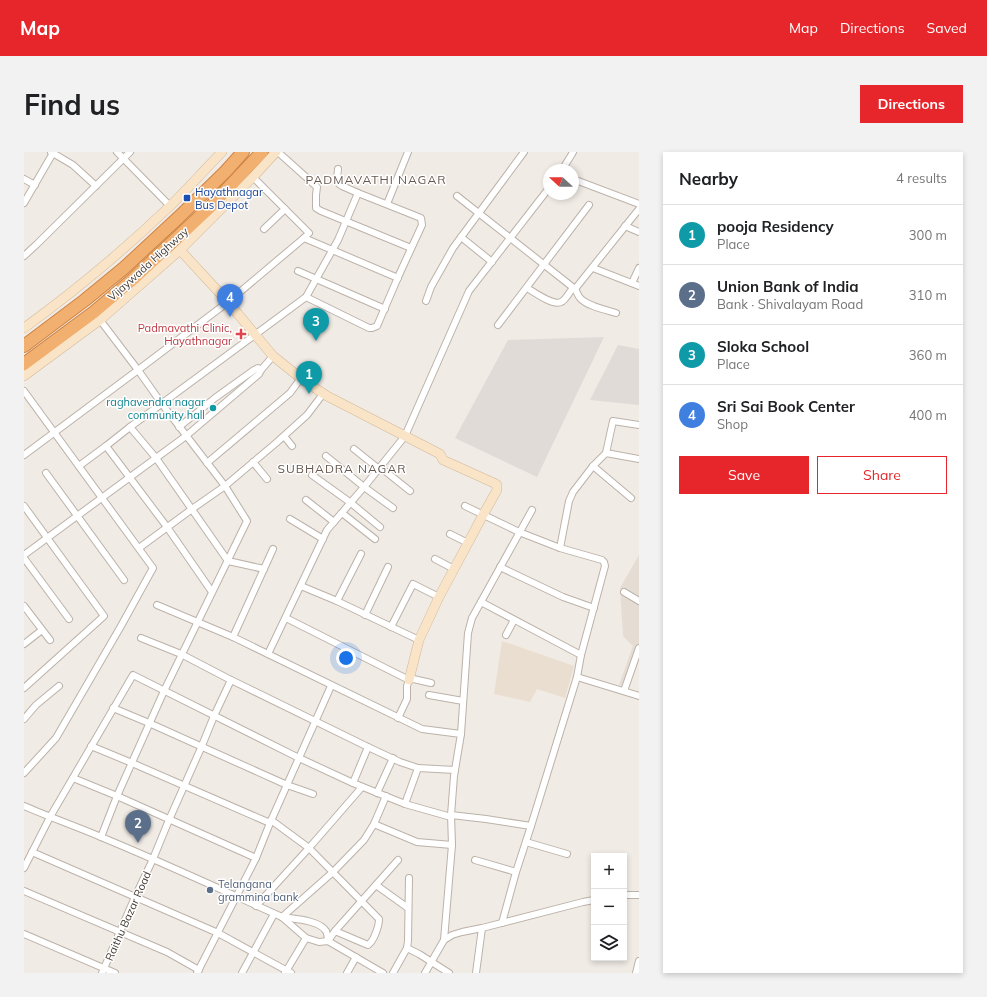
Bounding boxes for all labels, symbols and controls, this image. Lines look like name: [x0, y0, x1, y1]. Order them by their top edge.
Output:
text: Map: [20, 16, 60, 40]
text: Map: [789, 19, 818, 37]
text: Directions: [840, 19, 905, 37]
text: Saved: [927, 19, 967, 37]
button: Directions: [860, 85, 963, 123]
text: Find us: [24, 87, 120, 122]
north arrow: [543, 164, 579, 200]
text: Nearby: [679, 168, 738, 189]
text: 4 results: [896, 170, 947, 186]
district label: PADMAVATHI NAGAR: [305, 172, 447, 187]
place label: Hayathnagar Bus Depot: [195, 185, 263, 212]
marker: Hayathnagar Bus Depot: [182, 193, 192, 203]
text: pooja Residency: [717, 217, 834, 236]
street label: Vijaywada Highway: [105, 224, 191, 304]
text: 1: [688, 227, 696, 243]
text: 300 m: [909, 227, 947, 243]
text: Place: [717, 236, 750, 252]
text: Union Bank of India: [717, 277, 858, 296]
pin: 4: [217, 284, 243, 317]
text: 2: [688, 287, 696, 303]
text: 310 m: [909, 287, 947, 303]
text: Bank · Shivalayam Road: [717, 296, 863, 312]
pin: 3: [303, 308, 329, 341]
place label: Padmavathi Clinic, Hayathnagar: [138, 321, 232, 348]
marker: Padmavathi Clinic, Hayathnagar: [235, 328, 247, 340]
text: Sloka School: [717, 337, 809, 356]
text: 3: [688, 347, 696, 363]
text: 360 m: [909, 347, 947, 363]
text: Place: [717, 356, 750, 372]
pin: 1: [296, 361, 322, 394]
place label: raghavendra nagar community hall: [106, 395, 205, 422]
text: Sri Sai Book Center: [717, 397, 855, 416]
marker: raghavendra nagar community hall: [208, 403, 218, 413]
text: 4: [688, 407, 696, 423]
text: 400 m: [909, 407, 947, 423]
text: Shop: [717, 416, 748, 432]
button: Save: [679, 456, 809, 494]
button: Share: [817, 456, 947, 494]
district label: SUBHADRA NAGAR: [277, 461, 407, 476]
your location: [336, 648, 356, 668]
pin: 2: [125, 810, 151, 843]
map controls: [591, 853, 627, 961]
button: +: [591, 853, 627, 889]
street label: Raithu Bazar Road: [102, 869, 154, 963]
place label: Telangana grammina bank: [218, 877, 299, 904]
marker: Telangana grammina bank: [205, 885, 215, 895]
button: −: [591, 889, 627, 925]
button: layers: [591, 925, 627, 961]

